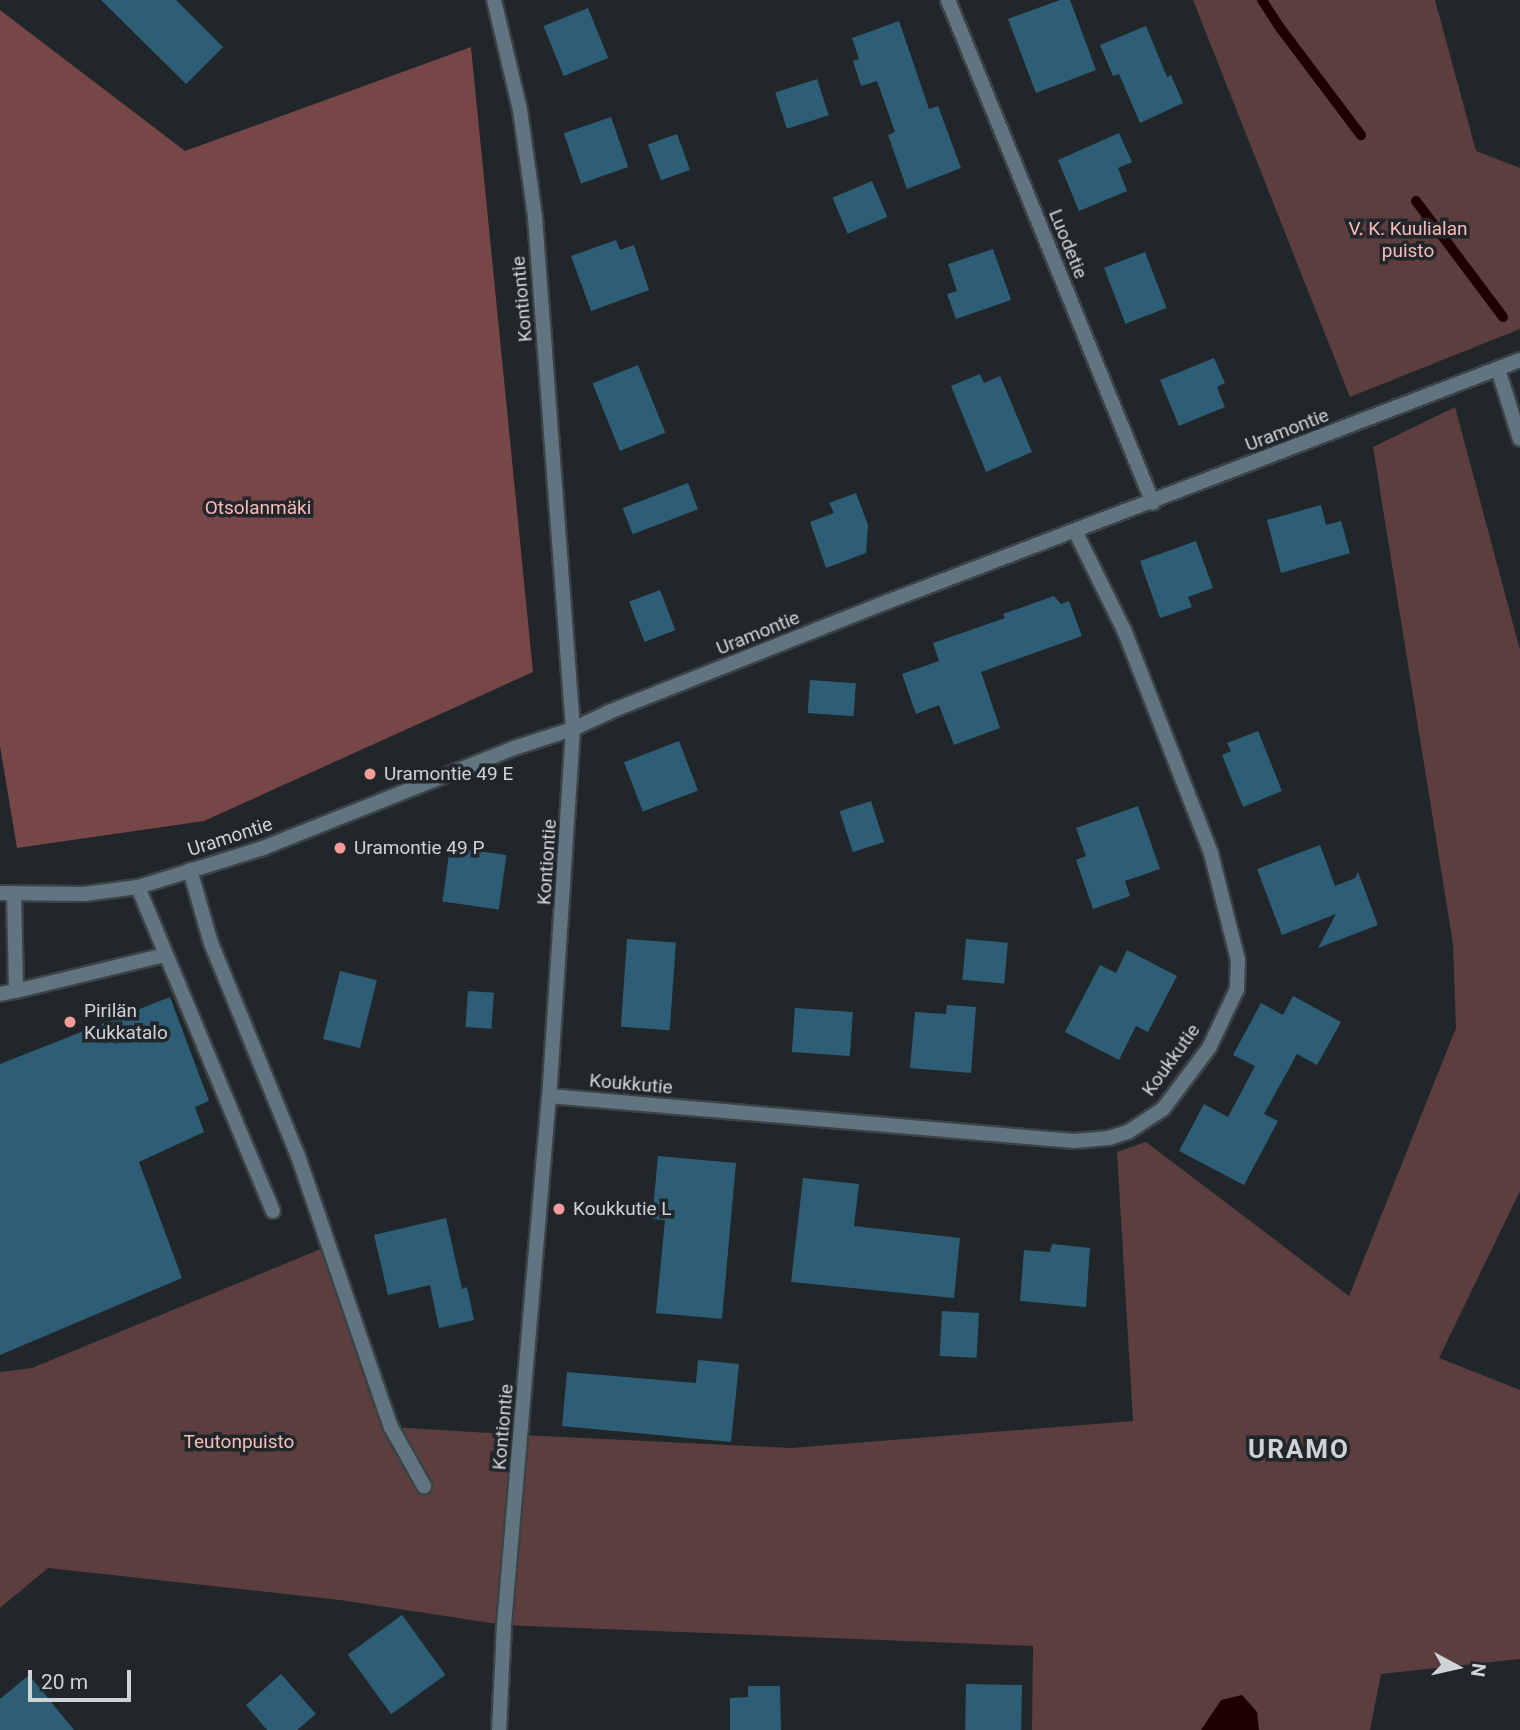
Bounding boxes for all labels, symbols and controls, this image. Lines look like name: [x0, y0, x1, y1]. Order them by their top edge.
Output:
street label: Luodetie: [1044, 206, 1092, 282]
park label: V. K. Kuulialan puisto: [1348, 218, 1468, 262]
street label: Kontiontie: [507, 255, 537, 343]
street label: Uramontie: [1242, 404, 1332, 456]
park label: Otsolanmäki: [205, 497, 311, 519]
street label: Uramontie: [713, 606, 803, 660]
place label: Uramontie 49 E: [384, 763, 513, 785]
marker: Uramontie 49 E: [362, 766, 378, 782]
street label: Uramontie: [185, 813, 275, 861]
street label: Kontiontie: [533, 818, 561, 906]
place label: Uramontie 49 P: [354, 837, 484, 859]
marker: Uramontie 49 P: [332, 840, 348, 856]
place label: Pirilän Kukkatalo: [84, 1000, 168, 1044]
marker: Pirilän Kukkatalo: [62, 1014, 78, 1030]
street label: Koukkutie: [1137, 1019, 1205, 1101]
street label: Koukkutie: [588, 1069, 674, 1099]
place label: Koukkutie L: [573, 1198, 672, 1220]
marker: Koukkutie L: [551, 1201, 567, 1217]
street label: Kontiontie: [488, 1383, 518, 1471]
park label: Teutonpuisto: [184, 1431, 294, 1453]
district label: URAMO: [1249, 1434, 1349, 1466]
north arrow: [1422, 1632, 1492, 1702]
scale bar: [32, 1656, 135, 1700]
text: N: [1466, 1662, 1491, 1678]
text: 20 m: [41, 1670, 88, 1694]

